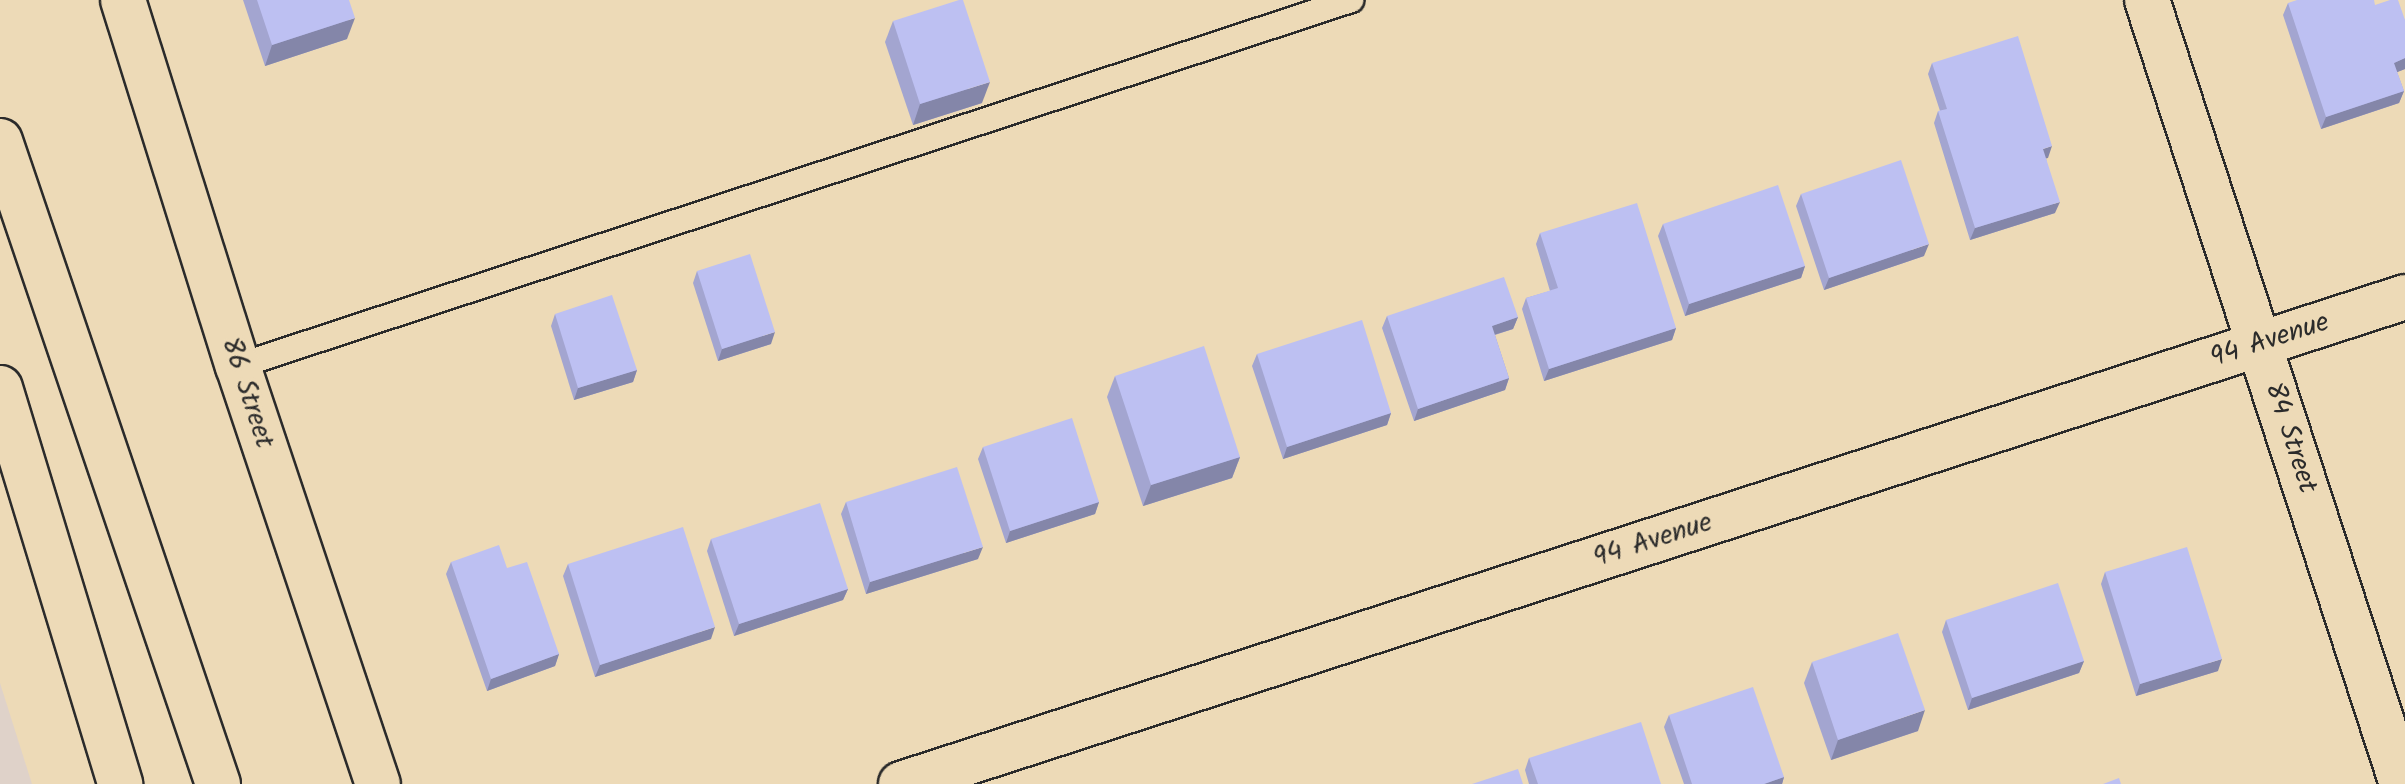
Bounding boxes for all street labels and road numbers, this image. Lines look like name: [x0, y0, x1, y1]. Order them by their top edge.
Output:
street label: 94 Avenue: [2206, 306, 2334, 376]
street label: 86 Street: [213, 333, 281, 453]
street label: 84 Street: [2256, 378, 2324, 498]
street label: 94 Avenue: [1589, 506, 1717, 576]

